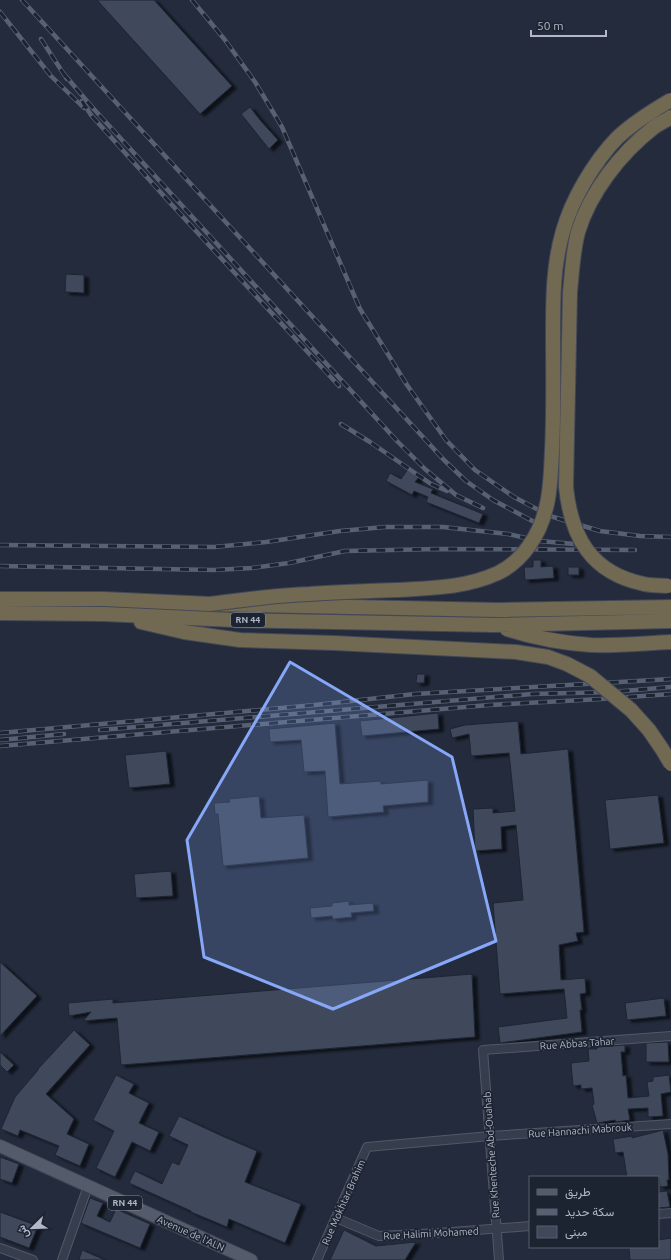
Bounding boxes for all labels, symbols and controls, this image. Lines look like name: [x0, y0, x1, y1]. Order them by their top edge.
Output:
scale bar: [531, 12, 606, 38]
text: 50 m: [537, 19, 564, 32]
road number: RN 44: [231, 613, 265, 627]
street label: Rue Abbas Tahar: [539, 1035, 615, 1052]
street label: Rue Khenteche Abd-Ouahab: [482, 1091, 501, 1219]
street label: Rue Hannachi Mabrouk: [528, 1121, 632, 1140]
street label: Rue Mokhtar Brahim: [320, 1158, 367, 1247]
legend: [529, 1176, 659, 1248]
text: طريق: [565, 1185, 591, 1200]
road number: RN 44: [108, 1196, 142, 1210]
text: سكة حديد: [565, 1205, 614, 1219]
north arrow: [12, 1208, 52, 1248]
street label: Avenue de l'ALN: [155, 1214, 226, 1253]
text: ش: [15, 1223, 32, 1240]
street label: Rue Halimi Mohamed: [383, 1225, 479, 1241]
text: مبنى: [565, 1225, 587, 1240]

